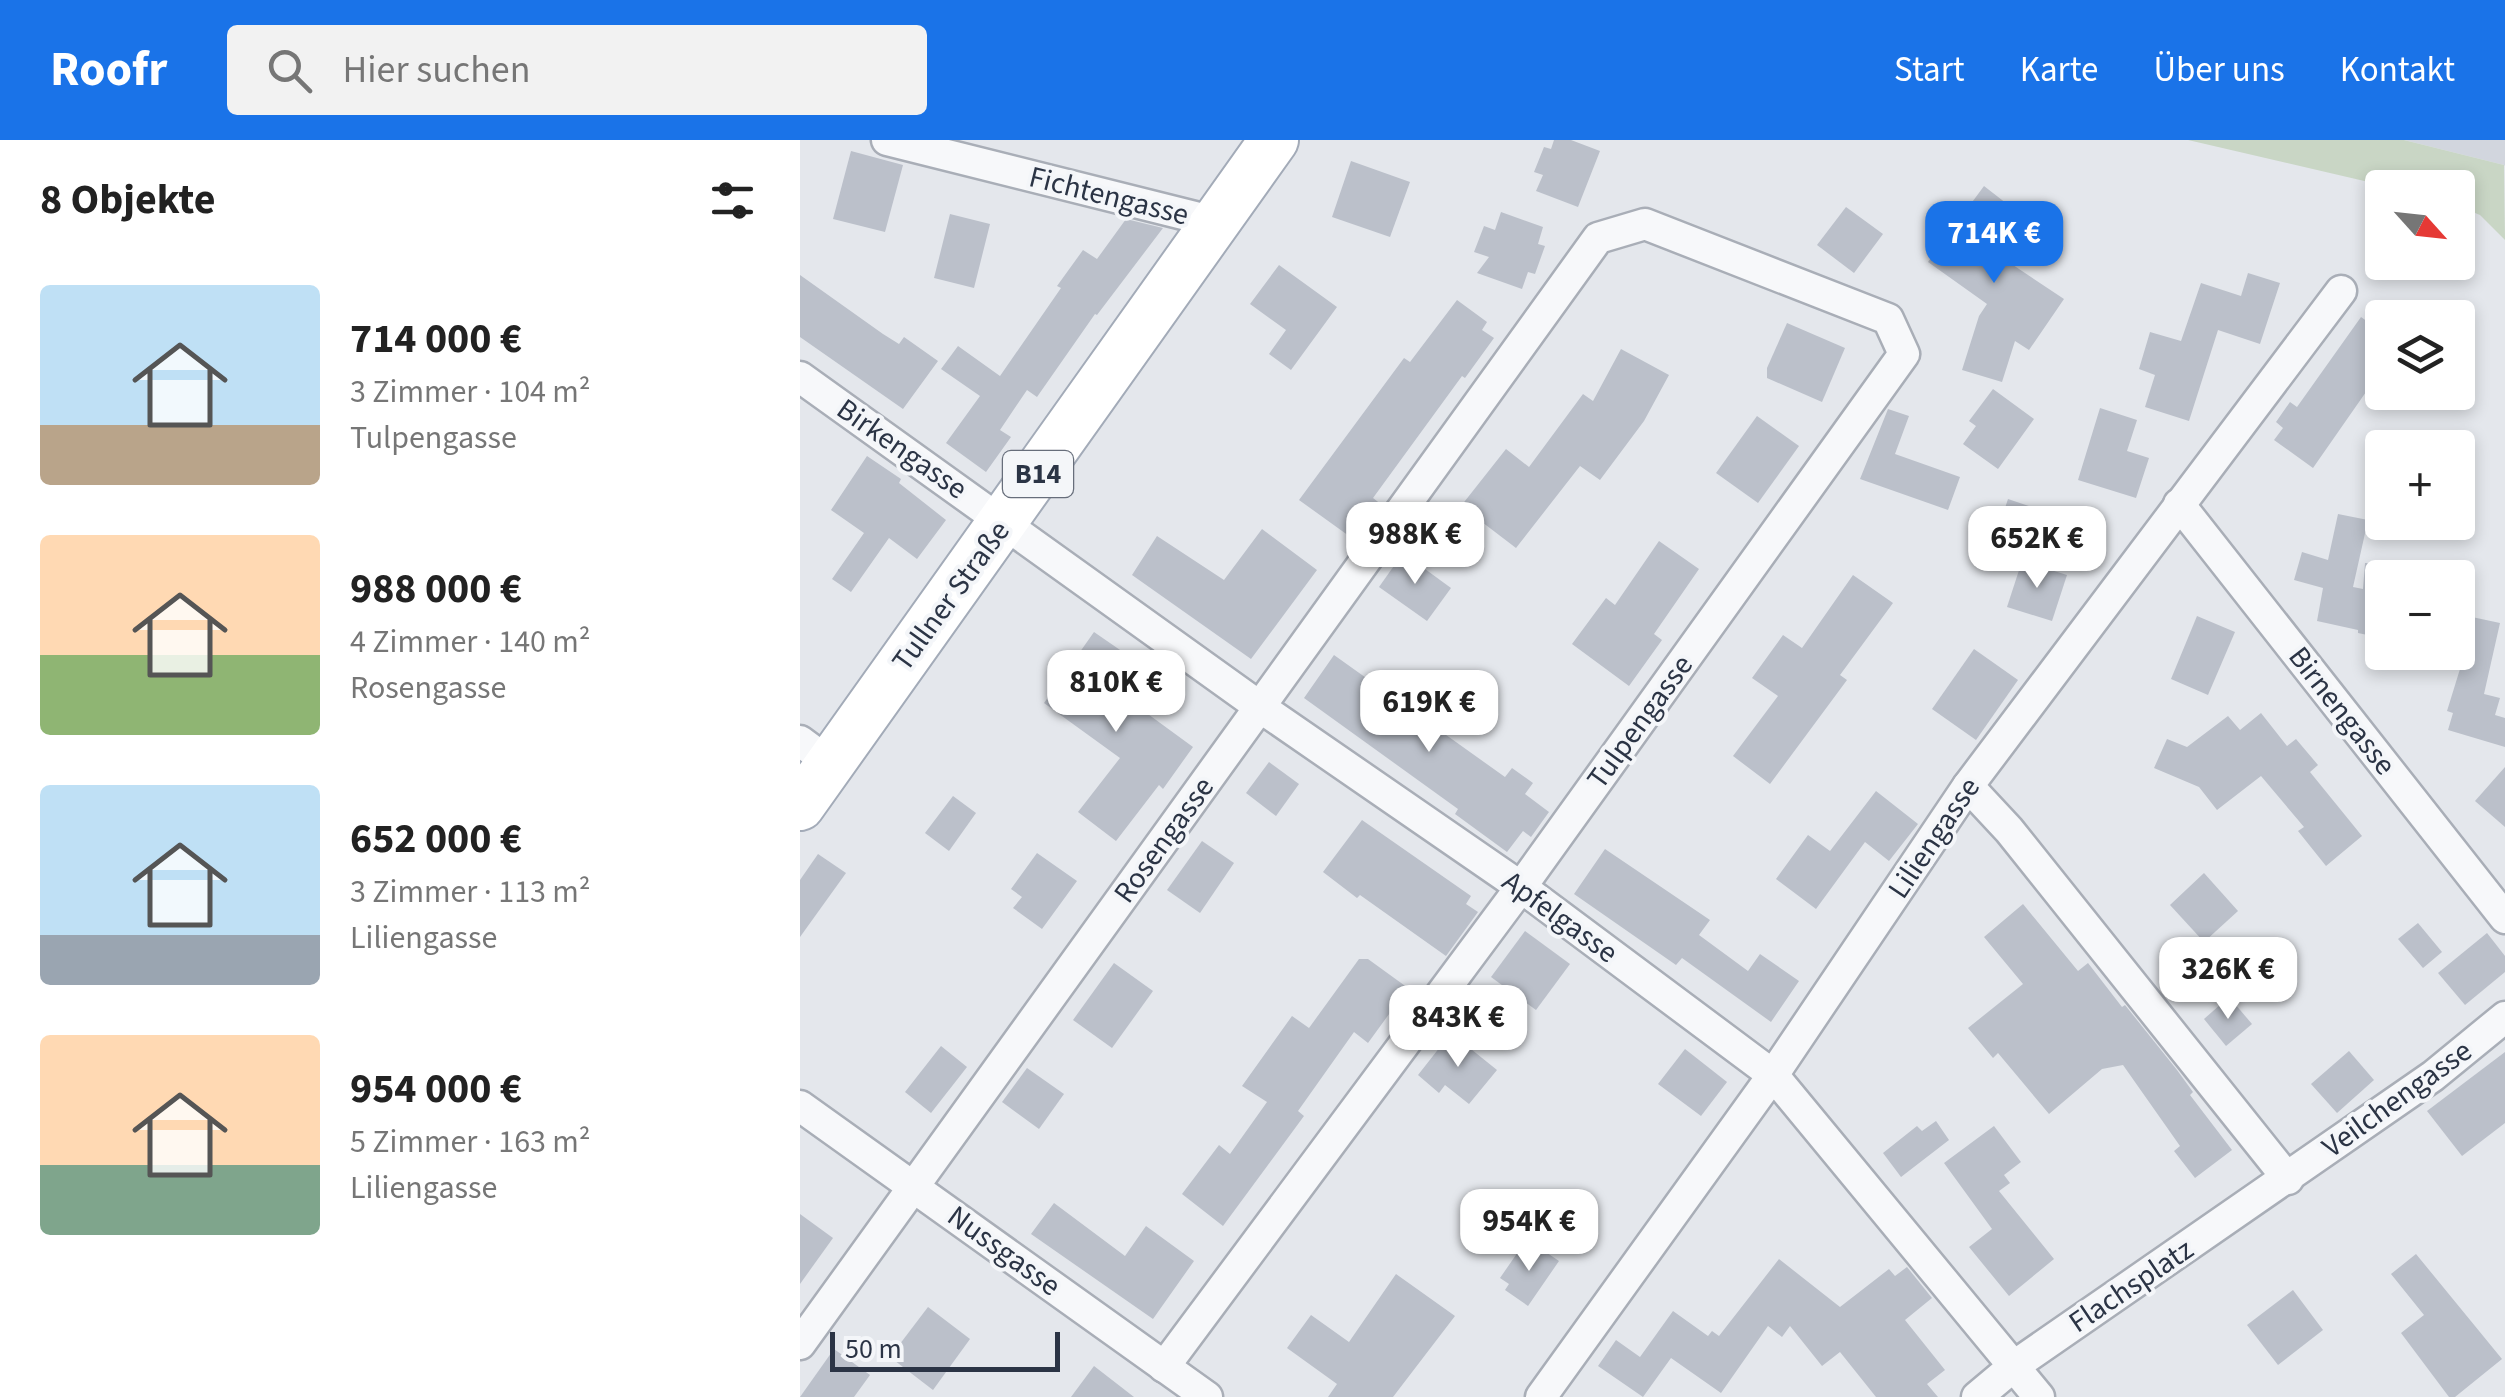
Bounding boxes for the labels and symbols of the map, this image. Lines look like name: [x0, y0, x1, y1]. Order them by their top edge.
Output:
street label: Fichtengasse: [1025, 155, 1193, 237]
north arrow: [2365, 170, 2475, 280]
pin: 714K €: [1913, 201, 2075, 286]
street label: Birkengasse: [828, 388, 976, 510]
road number: B14: [1003, 451, 1073, 497]
pin: 988K €: [1334, 502, 1496, 587]
pin: 652K €: [1956, 506, 2118, 591]
street label: Tullner Straße: [882, 512, 1020, 680]
street label: Birnengasse: [2278, 638, 2406, 784]
street label: Tulpengasse: [1577, 646, 1703, 798]
pin: 810K €: [1035, 650, 1197, 735]
pin: 619K €: [1348, 670, 1510, 755]
street label: Rosengasse: [1104, 768, 1224, 912]
street label: Liliengasse: [1878, 769, 1990, 907]
street label: Apfelgasse: [1493, 860, 1627, 974]
pin: 326K €: [2147, 937, 2309, 1022]
pin: 843K €: [1377, 985, 1539, 1070]
street label: Veilchengasse: [2313, 1030, 2481, 1168]
pin: 954K €: [1448, 1189, 1610, 1274]
street label: Nussgasse: [939, 1195, 1069, 1307]
street label: Flachsplatz: [2060, 1228, 2202, 1344]
scale bar: [830, 1327, 1060, 1372]

